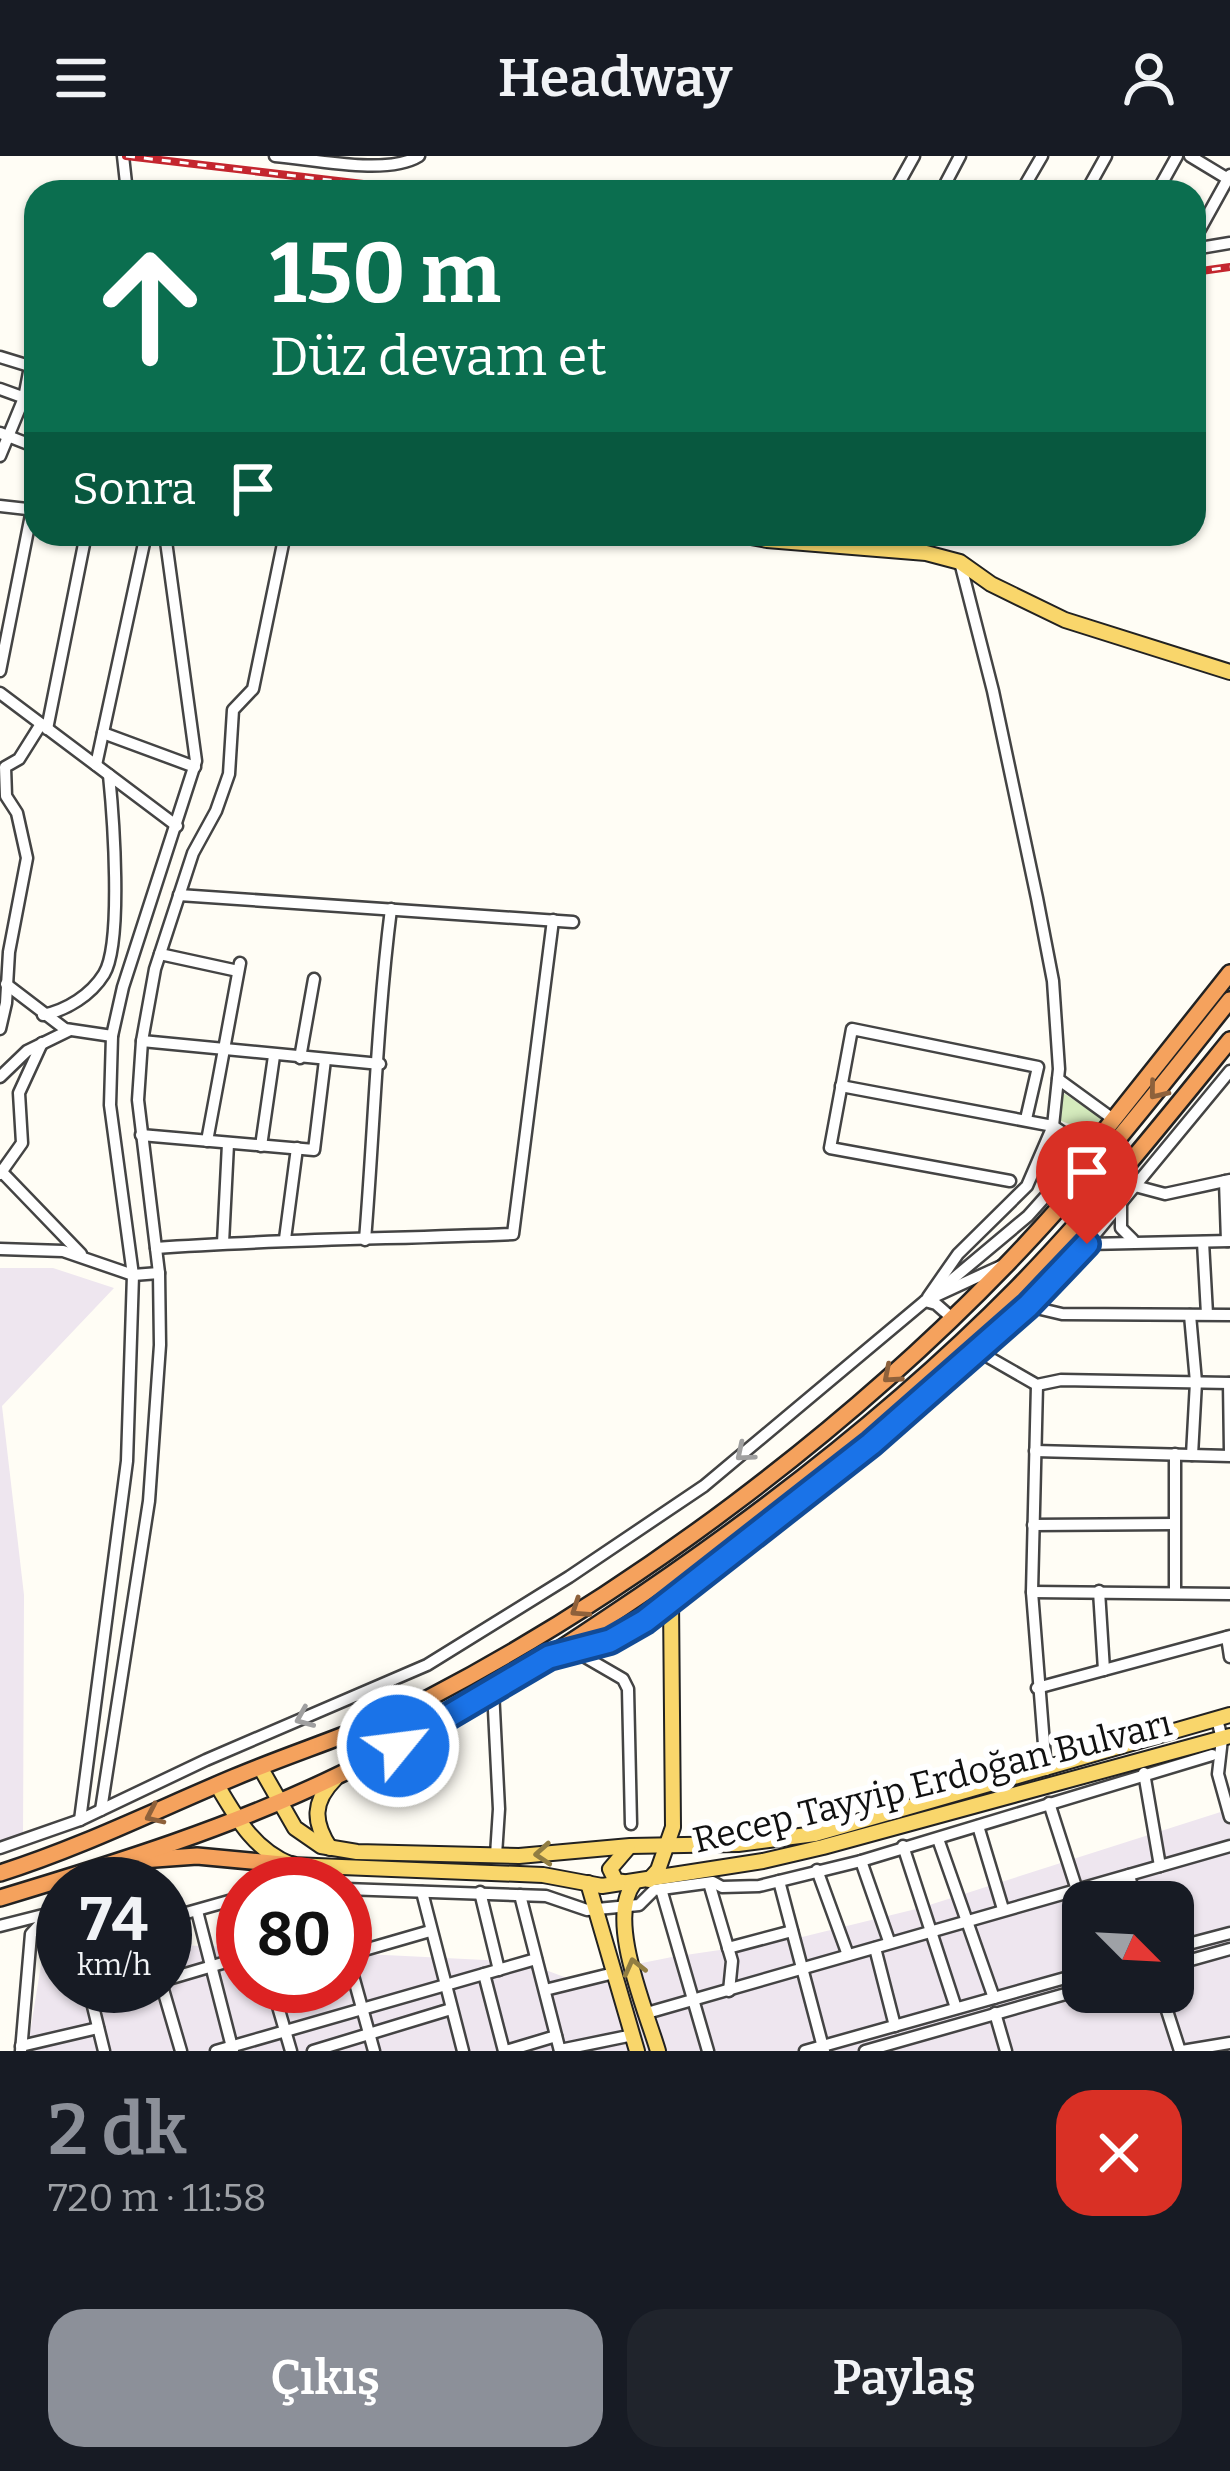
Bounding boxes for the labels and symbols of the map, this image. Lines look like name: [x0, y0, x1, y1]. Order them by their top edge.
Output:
one-way arrow: [1150, 1078, 1171, 1100]
pin: [1036, 1121, 1138, 1244]
one-way arrow: [883, 1361, 904, 1382]
one-way arrow: [736, 1438, 758, 1460]
one-way arrow: [570, 1595, 592, 1617]
position arrow: [335, 1683, 461, 1809]
street label: Recep Tayyip Erdoğan Bulvarı: [688, 1701, 1176, 1863]
one-way arrow: [295, 1703, 316, 1727]
one-way arrow: [145, 1800, 166, 1824]
one-way arrow: [533, 1841, 552, 1867]
speed limit sign: 80: [216, 1857, 372, 2013]
north arrow: [1062, 1881, 1194, 2013]
one-way arrow: [623, 1957, 648, 1977]

